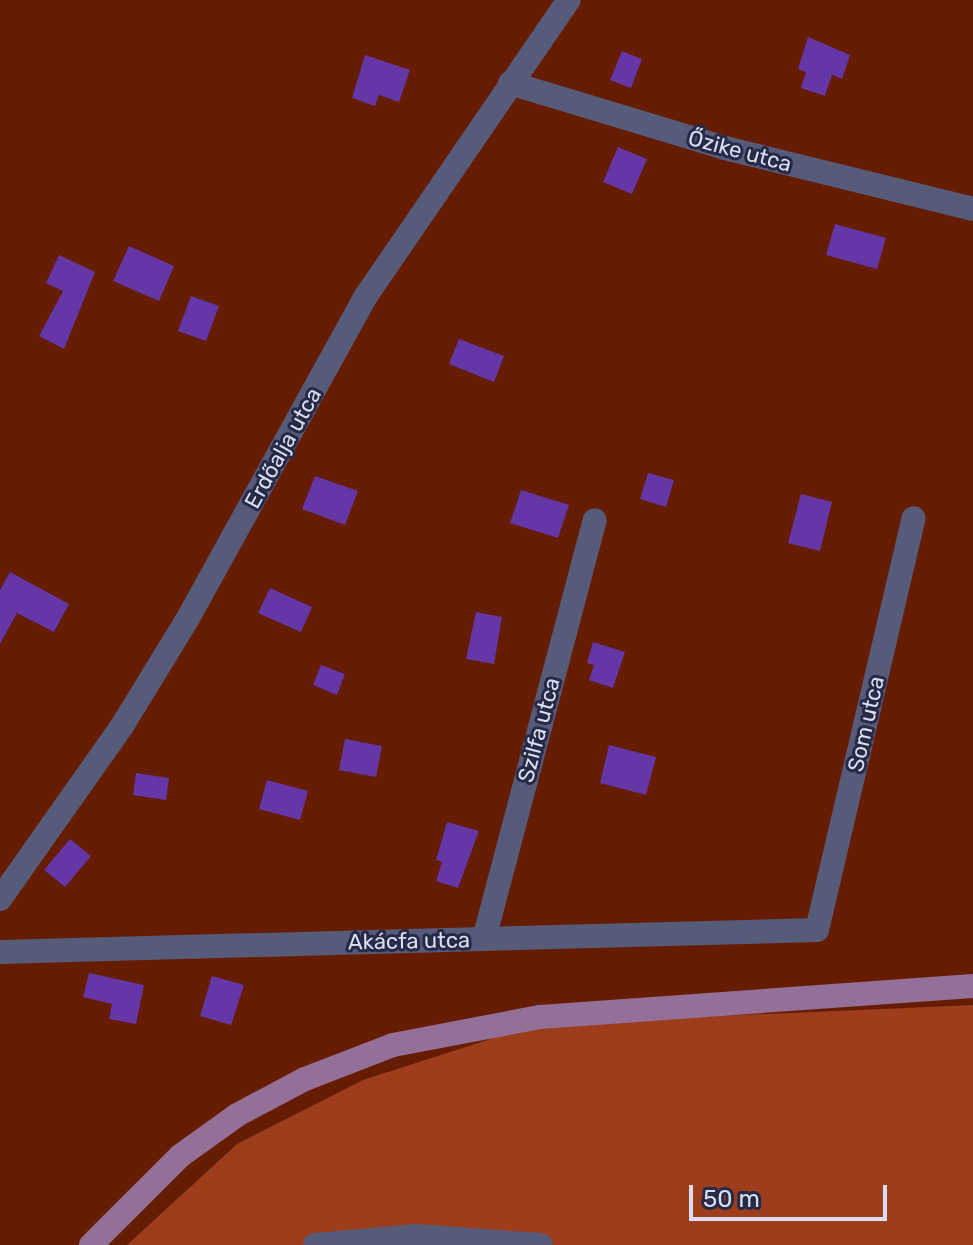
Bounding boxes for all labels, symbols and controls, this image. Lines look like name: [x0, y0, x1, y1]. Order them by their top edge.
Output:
street label: Őzike utca: [685, 125, 795, 177]
street label: Erdőalja utca: [239, 383, 327, 513]
street label: Som utca: [842, 674, 890, 774]
street label: Szilfa utca: [512, 675, 566, 785]
street label: Akácfa utca: [348, 927, 470, 955]
scale bar: [693, 1169, 891, 1219]
text: 50 m: [703, 1185, 760, 1213]

